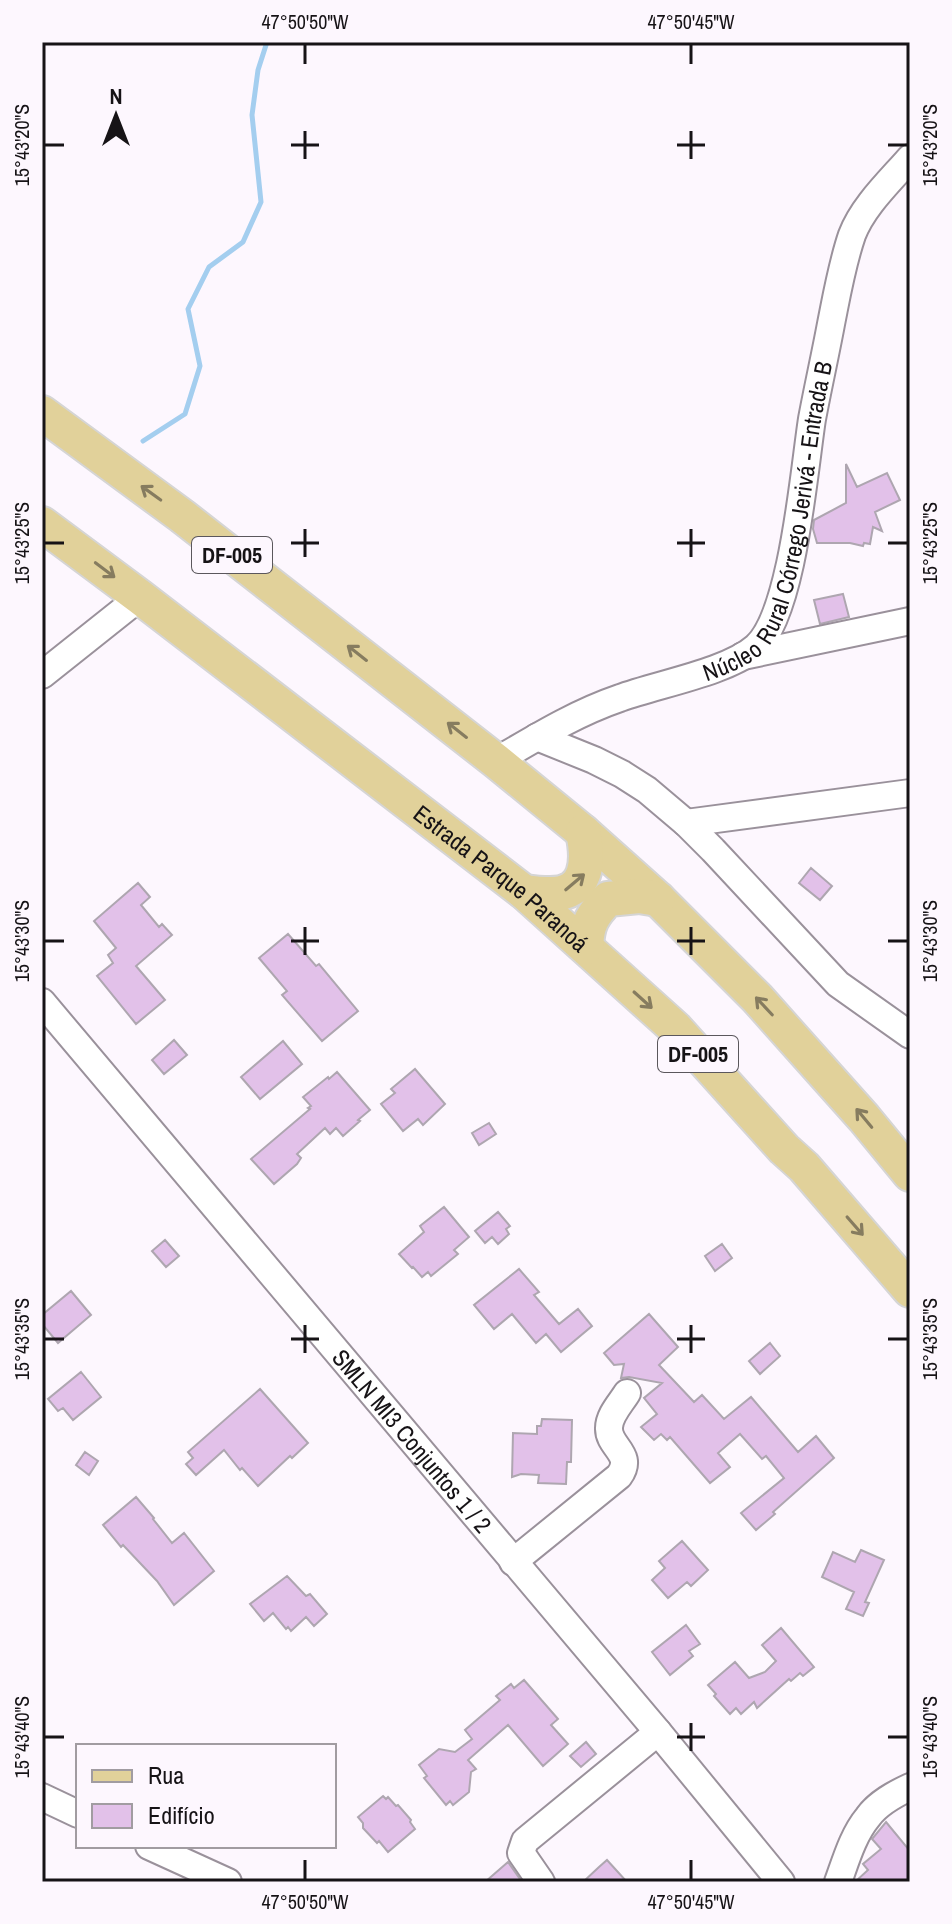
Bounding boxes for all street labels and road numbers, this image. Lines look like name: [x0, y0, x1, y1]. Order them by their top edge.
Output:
street label: Núcleo Rural Córrego Jerivá - Entrada B: [698, 358, 839, 688]
road number: DF-005: [192, 537, 272, 573]
street label: Estrada Parque Paranoá: [407, 797, 596, 959]
road number: DF-005: [658, 1036, 738, 1072]
street label: SMLN MI3 Conjuntos 1 / 2: [325, 1342, 499, 1539]

